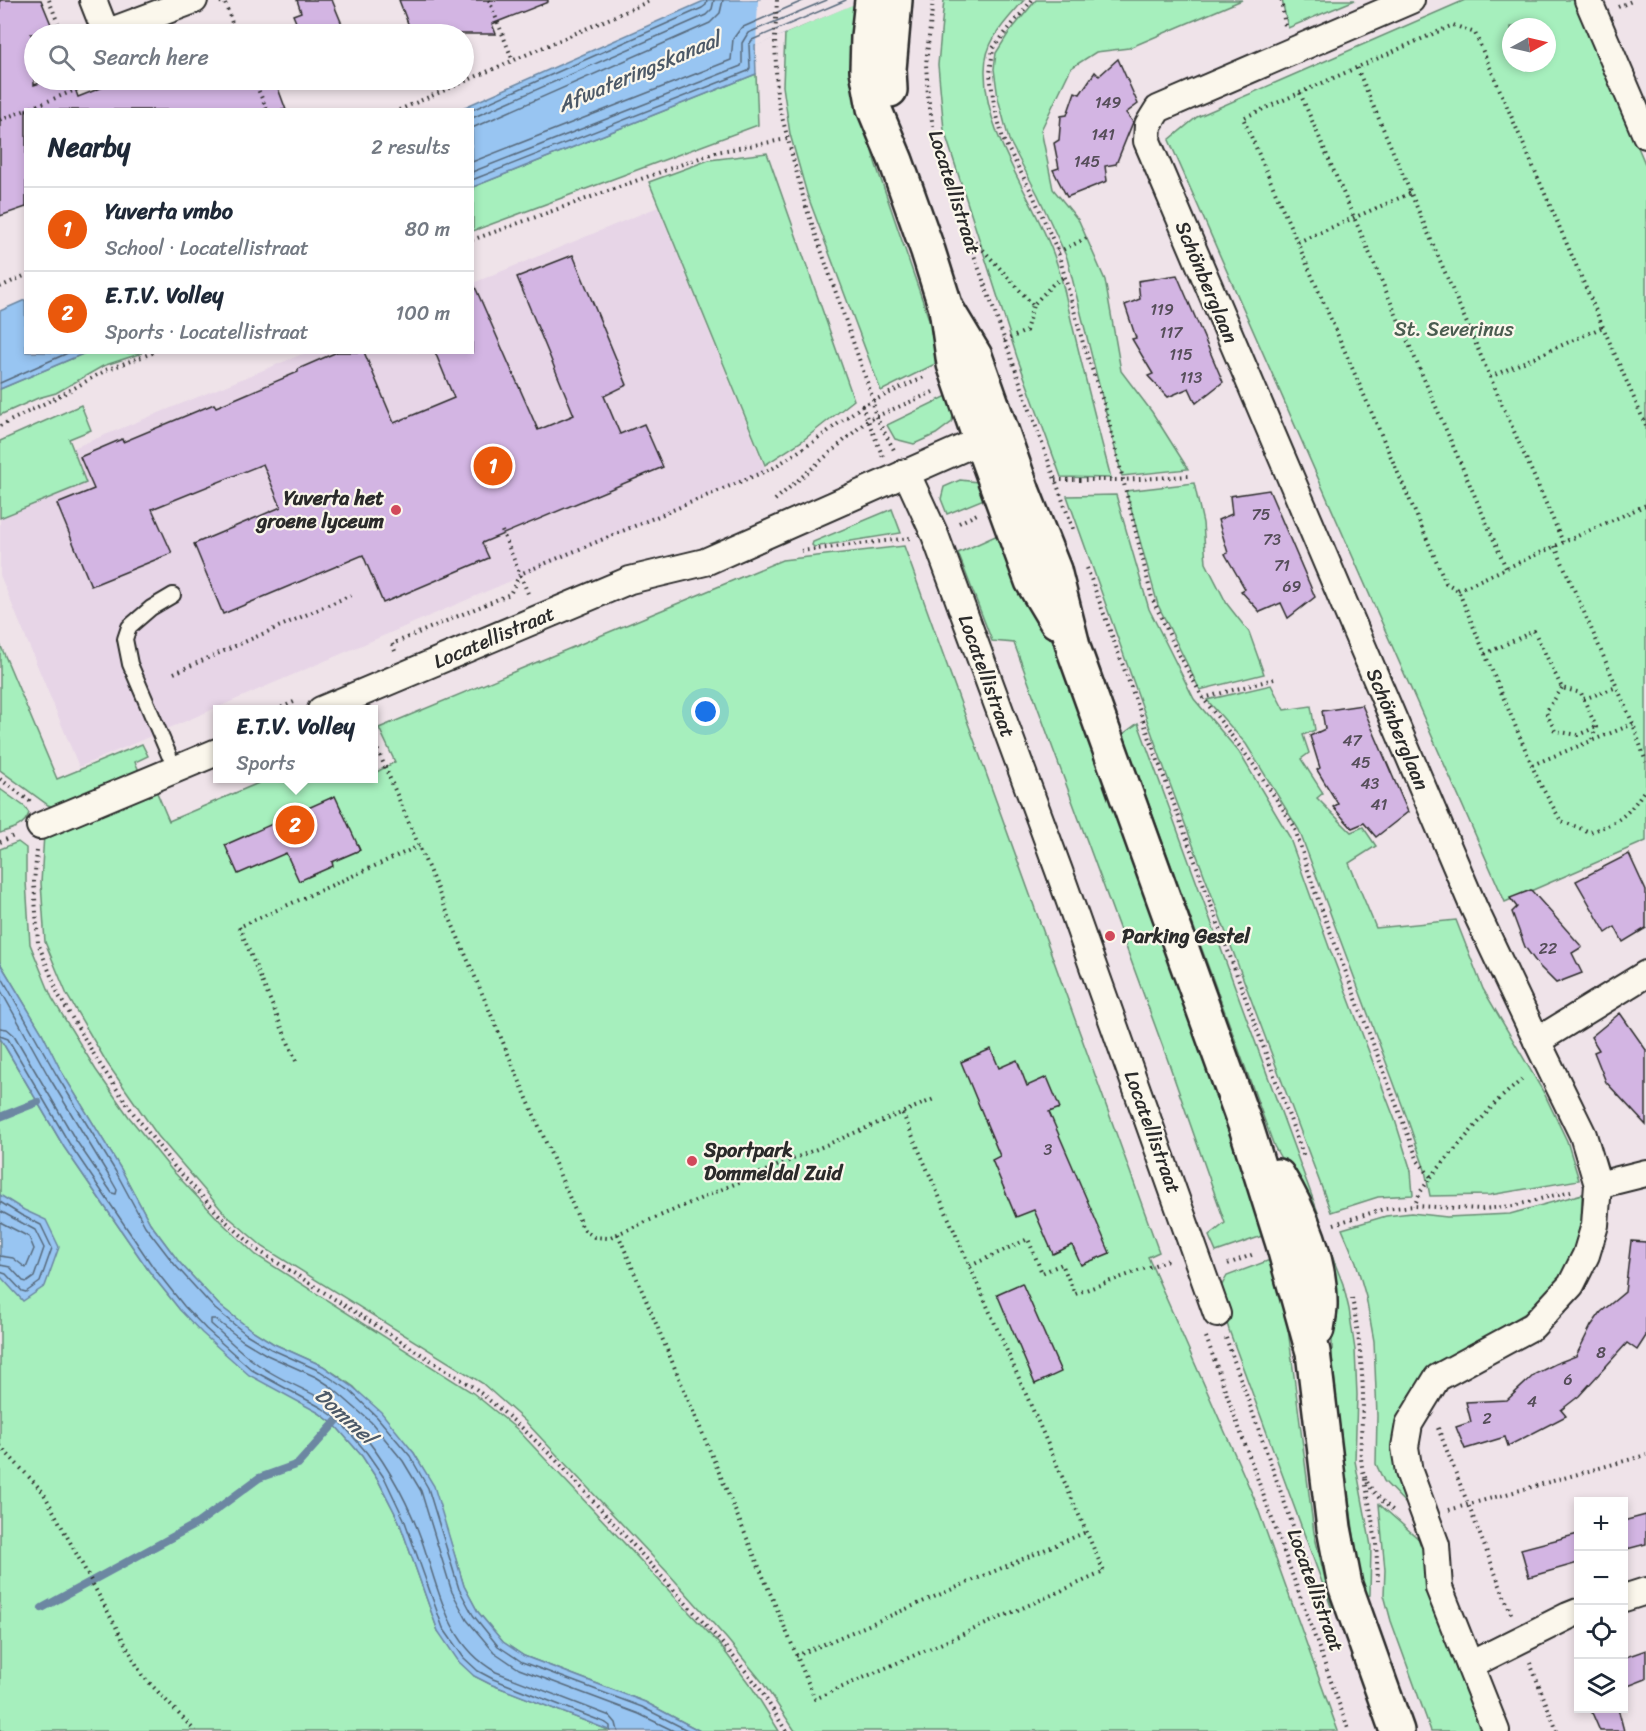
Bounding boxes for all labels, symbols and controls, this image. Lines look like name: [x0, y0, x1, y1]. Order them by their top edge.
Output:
north arrow: [1502, 18, 1556, 72]
water label: Afwateringskanaal: [551, 19, 731, 124]
search box: [24, 24, 474, 90]
text: Search here: [93, 38, 209, 77]
icon: search: [45, 41, 78, 74]
house number: 149: [1095, 88, 1122, 117]
house number: 141: [1091, 120, 1115, 149]
text: Nearby: [48, 124, 130, 170]
street label: Locatellistraat: [918, 125, 991, 259]
text: 2 results: [371, 130, 450, 165]
house number: 145: [1074, 147, 1101, 176]
text: Yuverta vmbo: [105, 192, 233, 231]
text: 1: [63, 212, 72, 247]
text: 80 m: [405, 212, 450, 247]
street label: Schönberglaan: [1165, 215, 1248, 349]
text: School · Locatellistraat: [105, 231, 309, 266]
text: E.T.V. Volley: [105, 276, 223, 315]
house number: 119: [1150, 295, 1174, 324]
text: 2: [62, 296, 73, 331]
text: 100 m: [396, 296, 450, 331]
park label: St. Severinus: [1394, 312, 1514, 347]
text: Sports · Locatellistraat: [105, 315, 309, 350]
house number: 117: [1160, 318, 1183, 347]
house number: 115: [1169, 340, 1193, 369]
house number: 113: [1180, 363, 1202, 392]
pin: 1: [474, 444, 512, 488]
place label: Yuverta het groene lyceum: [255, 481, 385, 539]
house number: 75: [1252, 500, 1271, 529]
marker: Yuverta het groene lyceum: [389, 503, 403, 517]
house number: 73: [1263, 525, 1281, 554]
house number: 71: [1274, 551, 1290, 580]
house number: 69: [1283, 572, 1302, 601]
street label: Locatellistraat: [428, 596, 561, 679]
street label: Locatellistraat: [948, 610, 1025, 743]
street label: Schönberglaan: [1356, 662, 1439, 796]
your location: [691, 697, 720, 726]
popup: [213, 705, 378, 783]
text: E.T.V. Volley: [236, 707, 355, 746]
house number: 47: [1342, 726, 1362, 755]
text: Sports: [236, 746, 295, 781]
house number: 45: [1351, 748, 1371, 777]
house number: 43: [1361, 769, 1380, 798]
house number: 41: [1371, 790, 1388, 819]
pin: 2: [276, 802, 314, 848]
place label: Parking Gestel: [1122, 919, 1251, 954]
marker: Parking Gestel: [1103, 929, 1117, 943]
house number: 22: [1539, 934, 1557, 963]
street label: Locatellistraat: [1114, 1066, 1191, 1199]
place label: Sportpark Dommeldal Zuid: [703, 1133, 844, 1191]
house number: 3: [1044, 1135, 1053, 1164]
marker: Sportpark Dommeldal Zuid: [685, 1154, 699, 1168]
house number: 8: [1596, 1338, 1606, 1367]
house number: 6: [1563, 1365, 1573, 1394]
water label: Dommel: [305, 1378, 388, 1458]
house number: 4: [1527, 1387, 1537, 1416]
house number: 2: [1482, 1404, 1492, 1433]
map controls: [1574, 1497, 1628, 1713]
button: +: [1574, 1497, 1628, 1551]
street label: Locatellistraat: [1277, 1524, 1354, 1657]
button: −: [1574, 1551, 1628, 1605]
button: locate: [1574, 1605, 1628, 1659]
button: layers: [1574, 1659, 1628, 1713]

